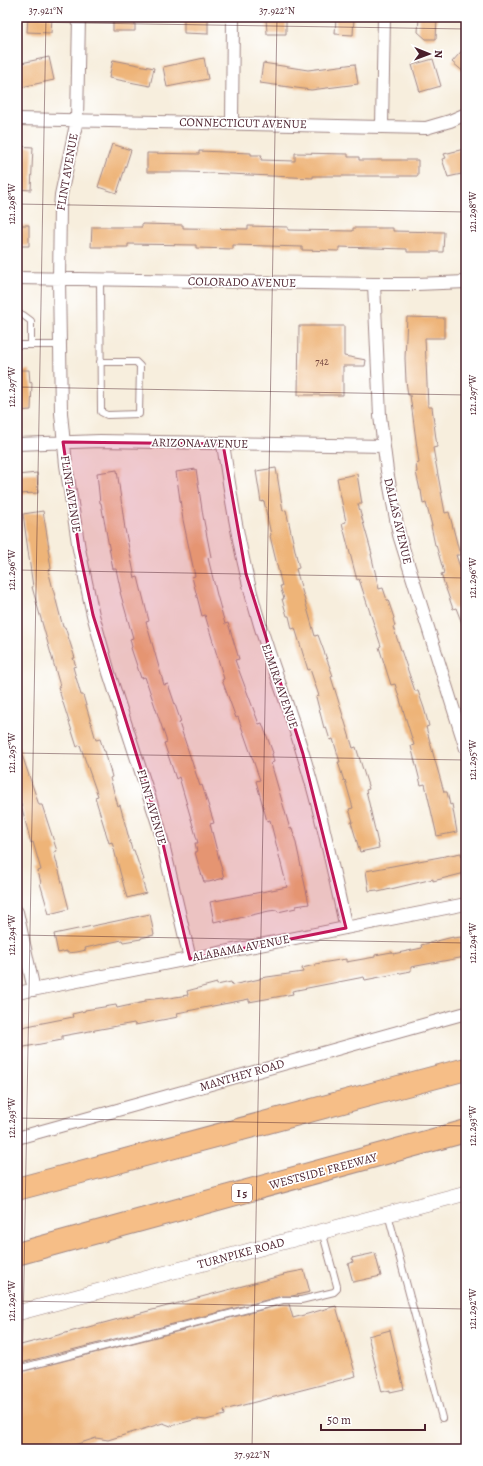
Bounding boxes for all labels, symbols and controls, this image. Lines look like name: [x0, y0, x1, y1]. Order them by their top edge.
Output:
text: 37.921°N: [29, 4, 63, 17]
text: 37.922°N: [259, 4, 295, 17]
north arrow: [409, 34, 449, 74]
text: N: [431, 50, 446, 58]
street label: CONNECTICUT AVENUE: [179, 114, 307, 132]
street label: FLINT AVENUE: [52, 132, 82, 212]
text: 121.298°W: [5, 183, 18, 225]
text: 121.298°W: [466, 191, 479, 233]
street label: COLORADO AVENUE: [188, 273, 296, 291]
house number: 742: [315, 355, 329, 368]
text: 121.297°W: [5, 366, 18, 407]
text: 121.297°W: [466, 374, 479, 415]
street label: ARIZONA AVENUE: [151, 434, 248, 452]
street label: FLINT AVENUE: [57, 454, 85, 534]
street label: DALLAS AVENUE: [380, 476, 416, 566]
text: 121.296°W: [5, 549, 18, 590]
text: 121.296°W: [466, 557, 479, 598]
street label: ELMIRA AVENUE: [258, 641, 302, 731]
text: 121.295°W: [5, 732, 18, 773]
text: 121.295°W: [466, 739, 479, 780]
street label: FLINT AVENUE: [133, 767, 171, 847]
text: 121.294°W: [5, 914, 18, 955]
text: 121.294°W: [466, 922, 479, 963]
street label: ALABAMA AVENUE: [190, 931, 291, 965]
street label: MANTHEY ROAD: [198, 1055, 286, 1095]
text: 121.293°W: [5, 1097, 18, 1138]
text: 121.293°W: [466, 1105, 479, 1146]
street label: WESTSIDE FREEWAY: [266, 1149, 379, 1193]
road number: I 5: [232, 1184, 252, 1202]
street label: TURNPIKE ROAD: [196, 1234, 286, 1272]
text: 121.292°W: [5, 1280, 18, 1322]
text: 121.292°W: [466, 1288, 479, 1330]
scale bar: [321, 1406, 425, 1432]
text: 50 m: [327, 1412, 351, 1428]
text: 37.922°N: [234, 1448, 270, 1461]

